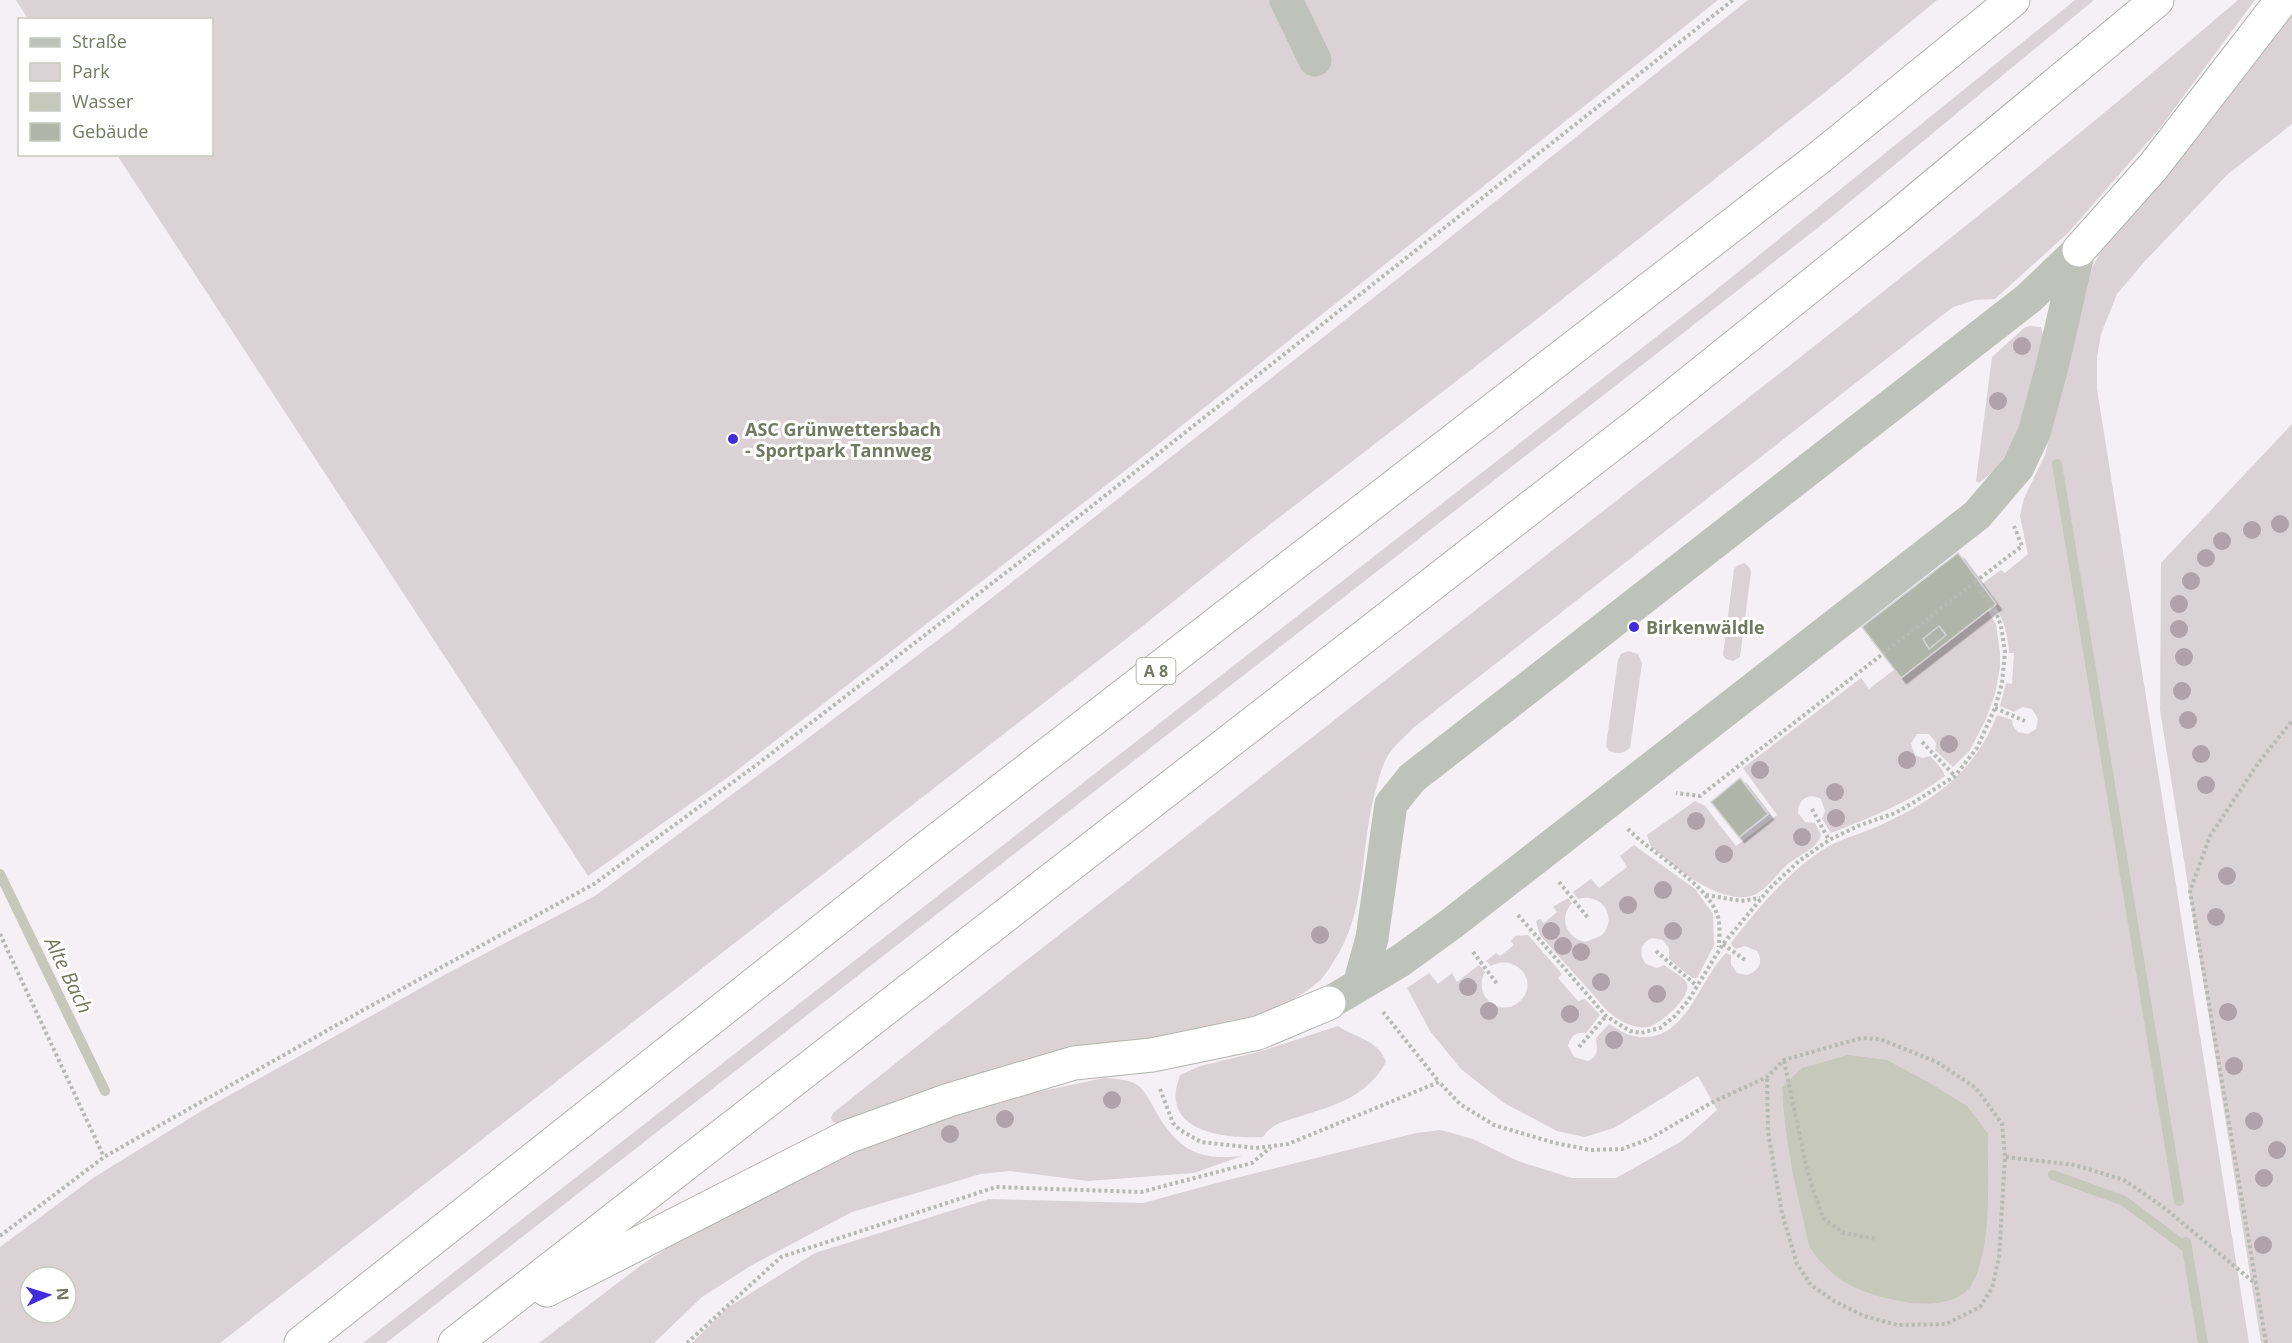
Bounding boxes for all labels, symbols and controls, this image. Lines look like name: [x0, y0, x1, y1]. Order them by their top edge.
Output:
legend: [18, 18, 213, 156]
text: Straße: [72, 29, 127, 53]
text: Park: [72, 59, 110, 83]
text: Wasser: [72, 89, 134, 113]
text: Gebäude: [72, 119, 148, 143]
place label: ASC Grünwettersbach - Sportpark Tannweg: [745, 417, 941, 462]
marker: ASC Grünwettersbach - Sportpark Tannweg: [726, 432, 740, 446]
place label: Birkenwäldle: [1646, 615, 1765, 639]
marker: Birkenwäldle: [1627, 620, 1641, 634]
road number: A 8: [1136, 658, 1176, 684]
water label: Alte Bach: [38, 930, 99, 1018]
north arrow: [18, 1265, 78, 1325]
text: N: [52, 1287, 74, 1301]

